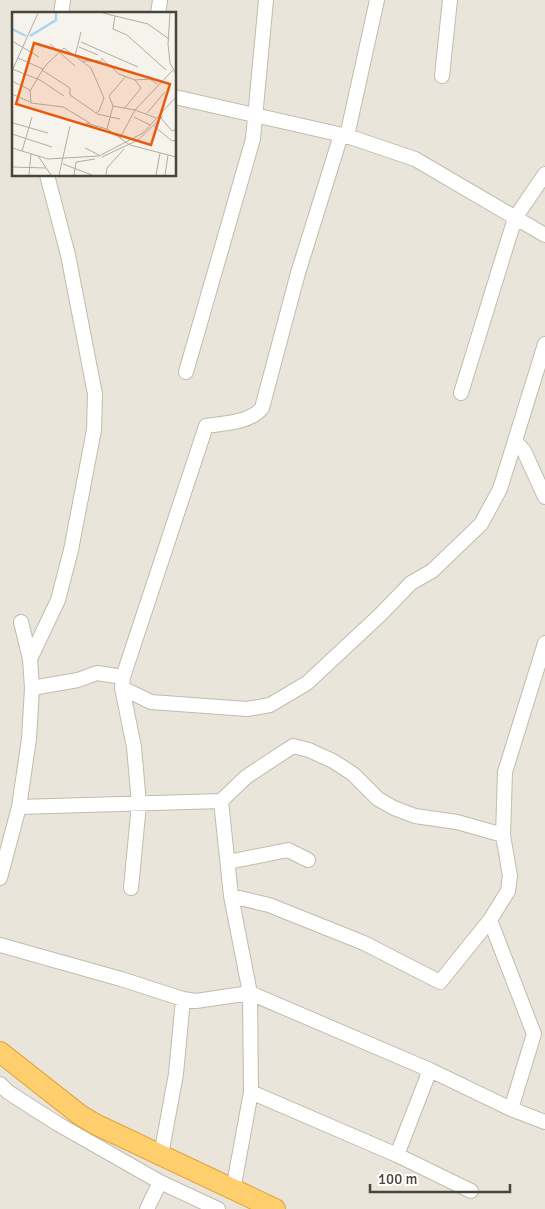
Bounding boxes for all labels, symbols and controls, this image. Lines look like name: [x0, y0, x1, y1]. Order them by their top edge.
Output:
inset map: [12, 12, 176, 176]
scale bar: [370, 1162, 510, 1194]
text: 100 m: [378, 1170, 418, 1188]

